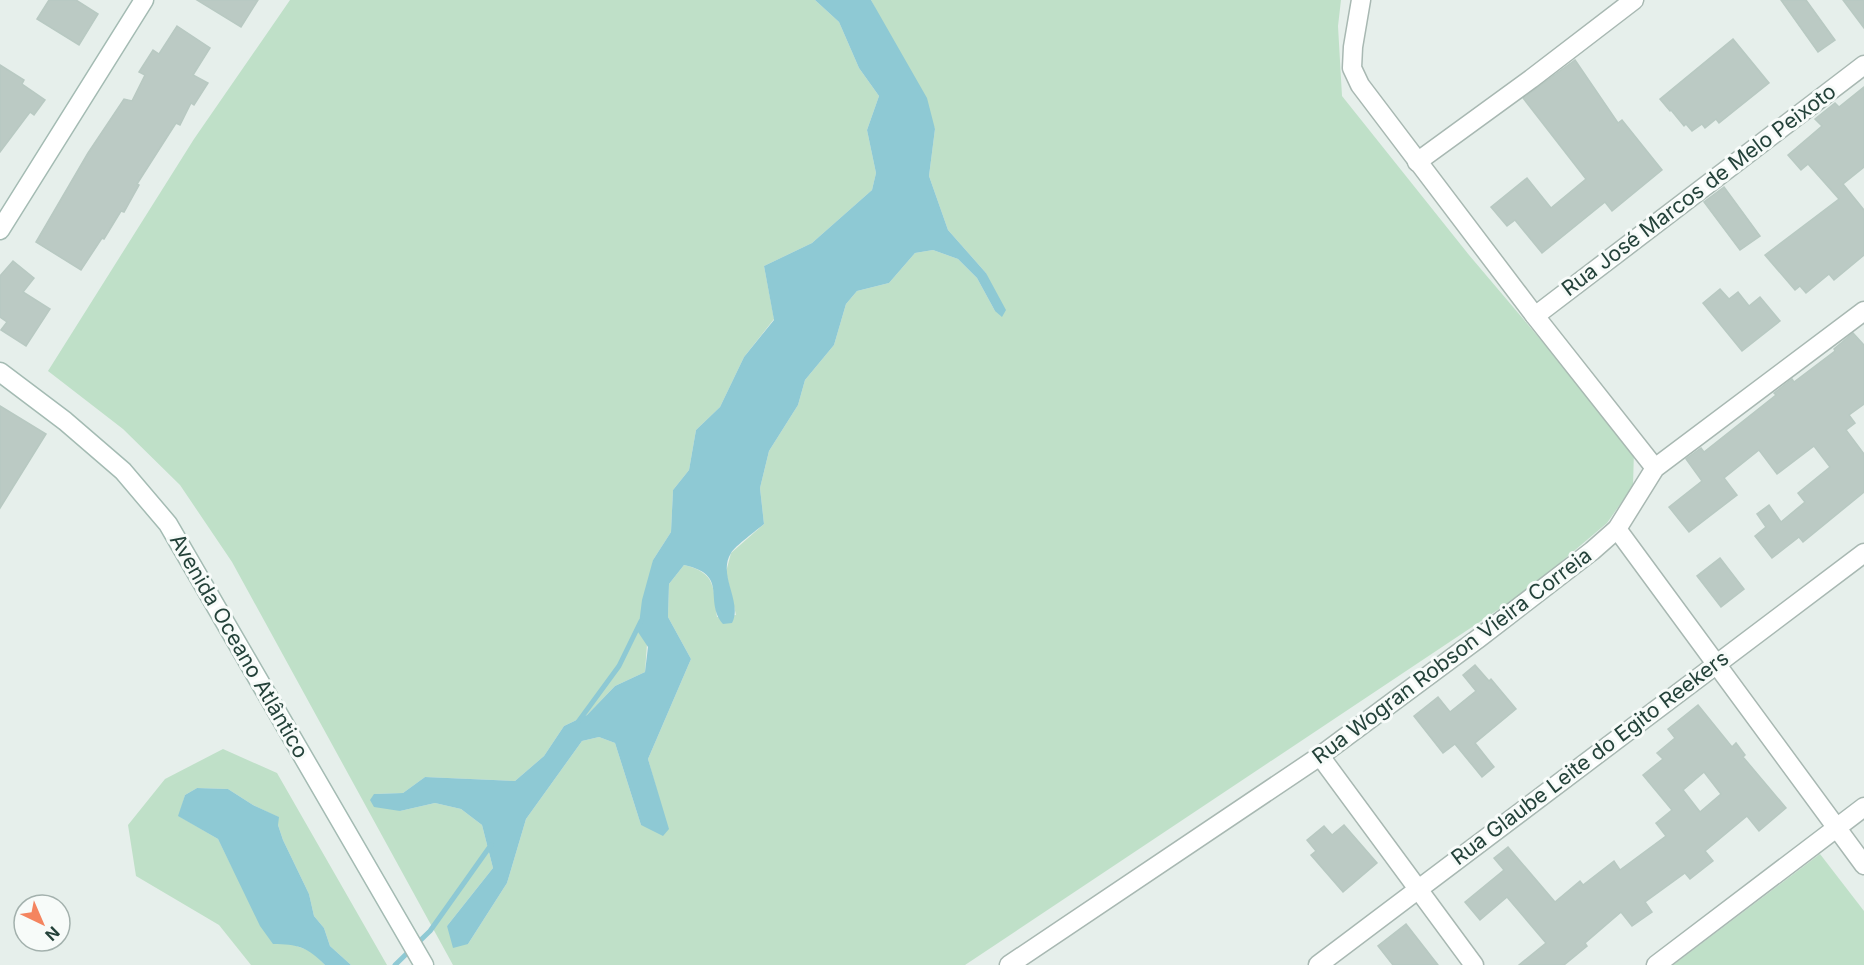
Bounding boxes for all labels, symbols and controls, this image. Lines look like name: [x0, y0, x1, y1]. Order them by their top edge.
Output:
street label: Rua José Marcos de Melo Peixoto: [1557, 78, 1841, 301]
street label: Avenida Oceano Atlântico: [165, 529, 314, 762]
street label: Rua Wogran Robson Vieira Correia: [1307, 542, 1596, 769]
street label: Rua Glaube Leite do Egito Reekers: [1446, 645, 1733, 870]
north arrow: [12, 893, 72, 953]
text: N: [41, 922, 64, 945]

